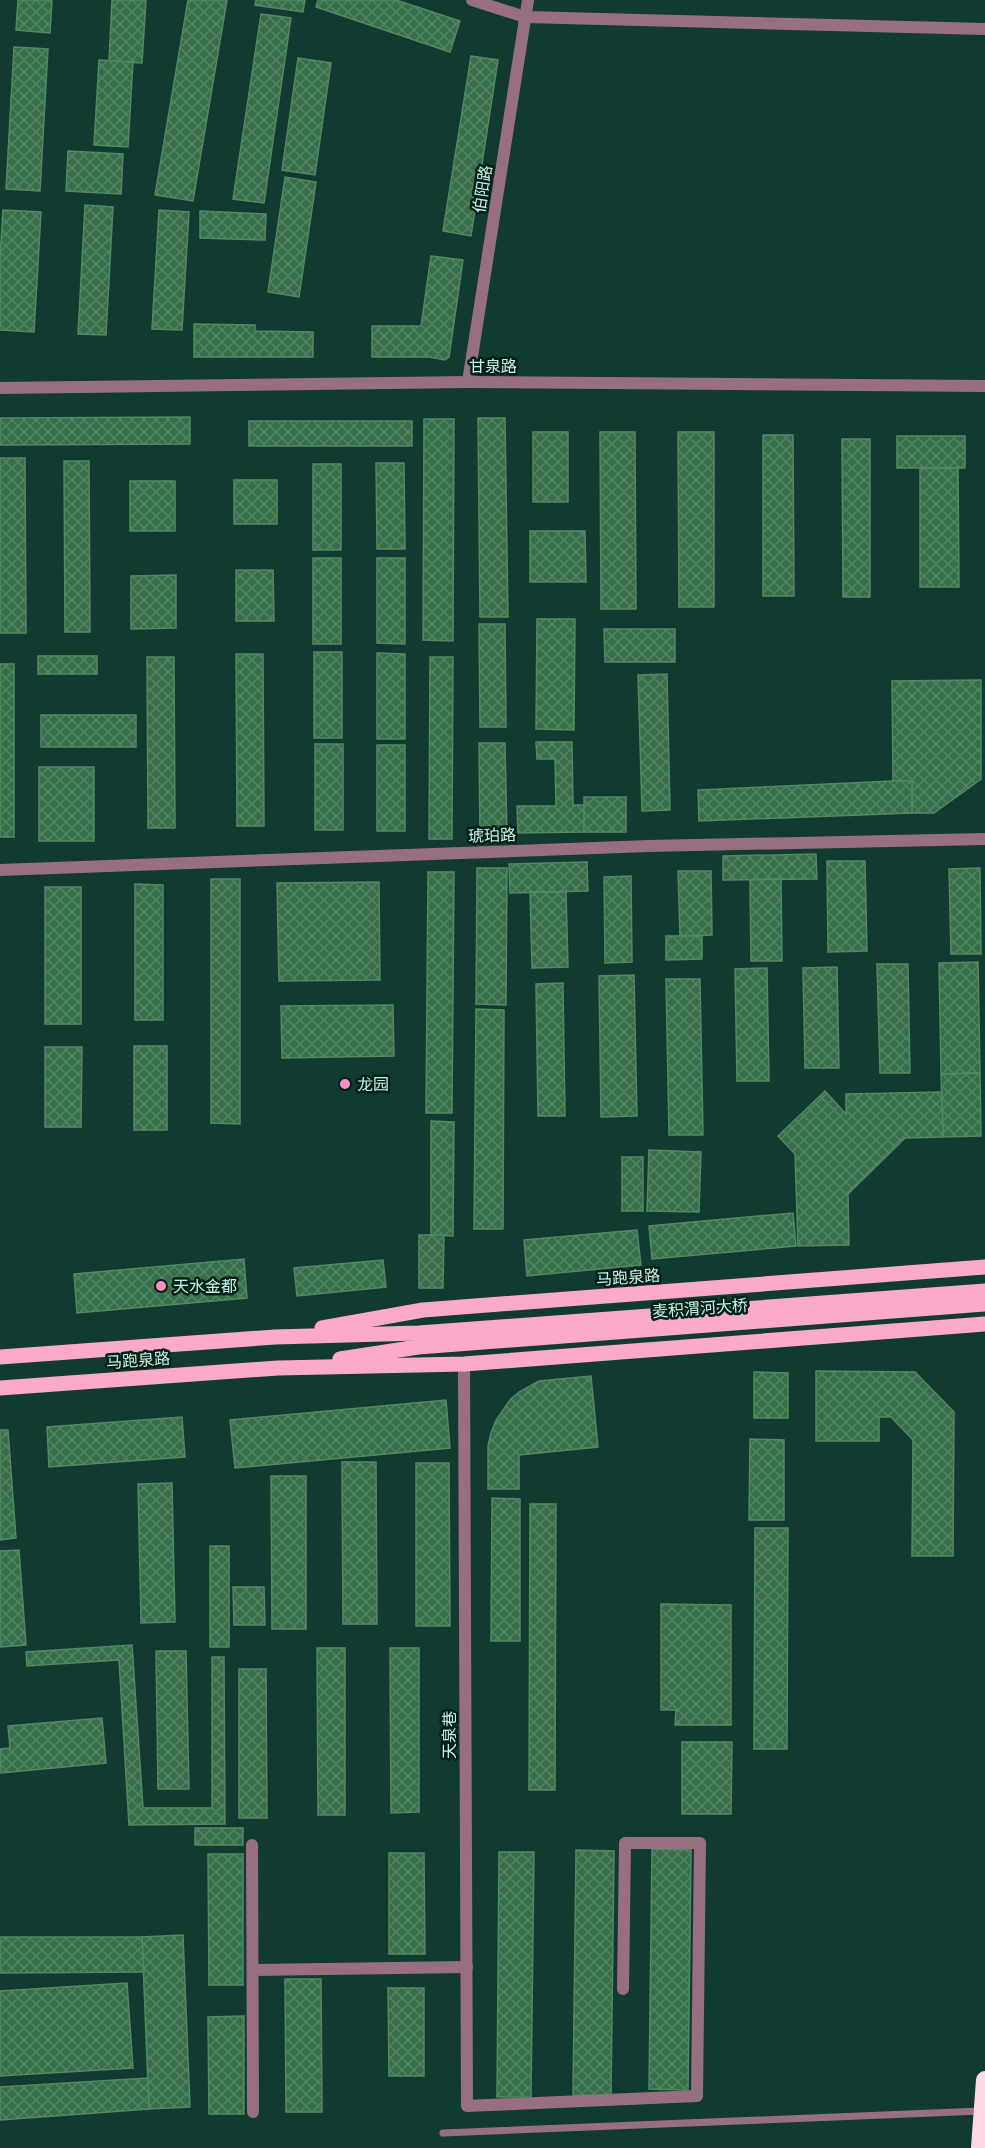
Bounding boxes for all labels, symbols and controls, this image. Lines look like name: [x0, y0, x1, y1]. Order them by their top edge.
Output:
street label: 伯阳路: [467, 164, 497, 214]
street label: 甘泉路: [469, 355, 517, 377]
street label: 琥珀路: [468, 823, 516, 847]
place label: 龙园: [357, 1073, 389, 1095]
marker: 龙园: [338, 1077, 352, 1091]
street label: 马跑泉路: [595, 1264, 661, 1290]
place label: 天水金都: [173, 1275, 237, 1297]
marker: 天水金都: [154, 1279, 168, 1293]
street label: 麦积渭河大桥: [651, 1294, 749, 1322]
street label: 马跑泉路: [105, 1347, 171, 1373]
street label: 天泉巷: [438, 1711, 460, 1759]

